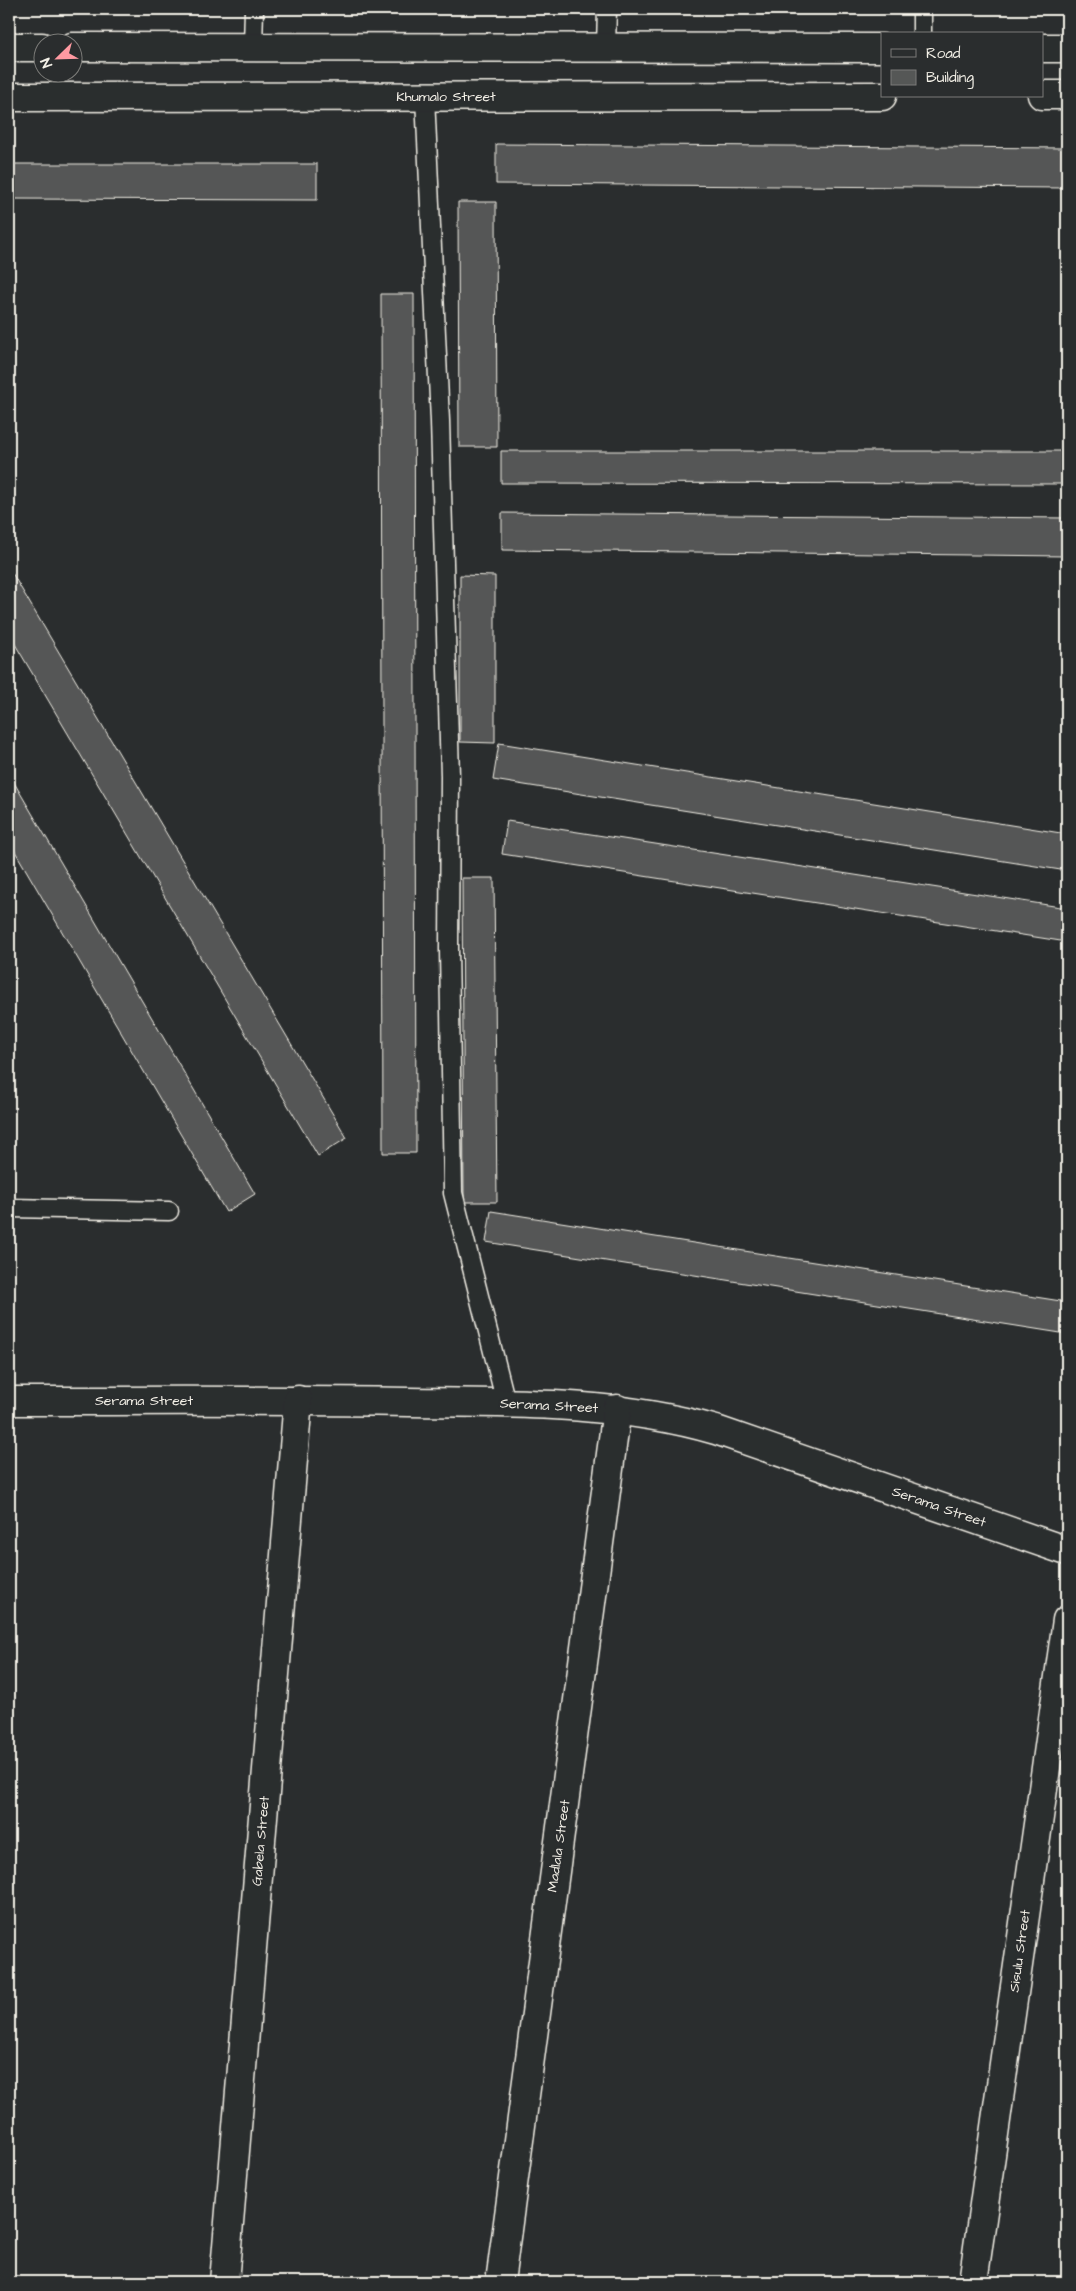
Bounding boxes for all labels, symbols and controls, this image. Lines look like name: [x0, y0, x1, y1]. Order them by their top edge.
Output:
north arrow: [32, 32, 82, 82]
legend: [881, 32, 1044, 98]
text: Road: [926, 43, 961, 64]
text: N: [36, 55, 58, 71]
text: Building: [926, 67, 974, 89]
street label: Khumalo Street: [396, 87, 496, 107]
street label: Serama Street: [95, 1391, 193, 1411]
street label: Serama Street: [499, 1393, 599, 1419]
street label: Serama Street: [889, 1482, 989, 1533]
street label: Gabela Street: [247, 1795, 275, 1887]
street label: Madlala Street: [543, 1798, 575, 1894]
street label: Sisulu Street: [1004, 1908, 1036, 1994]

